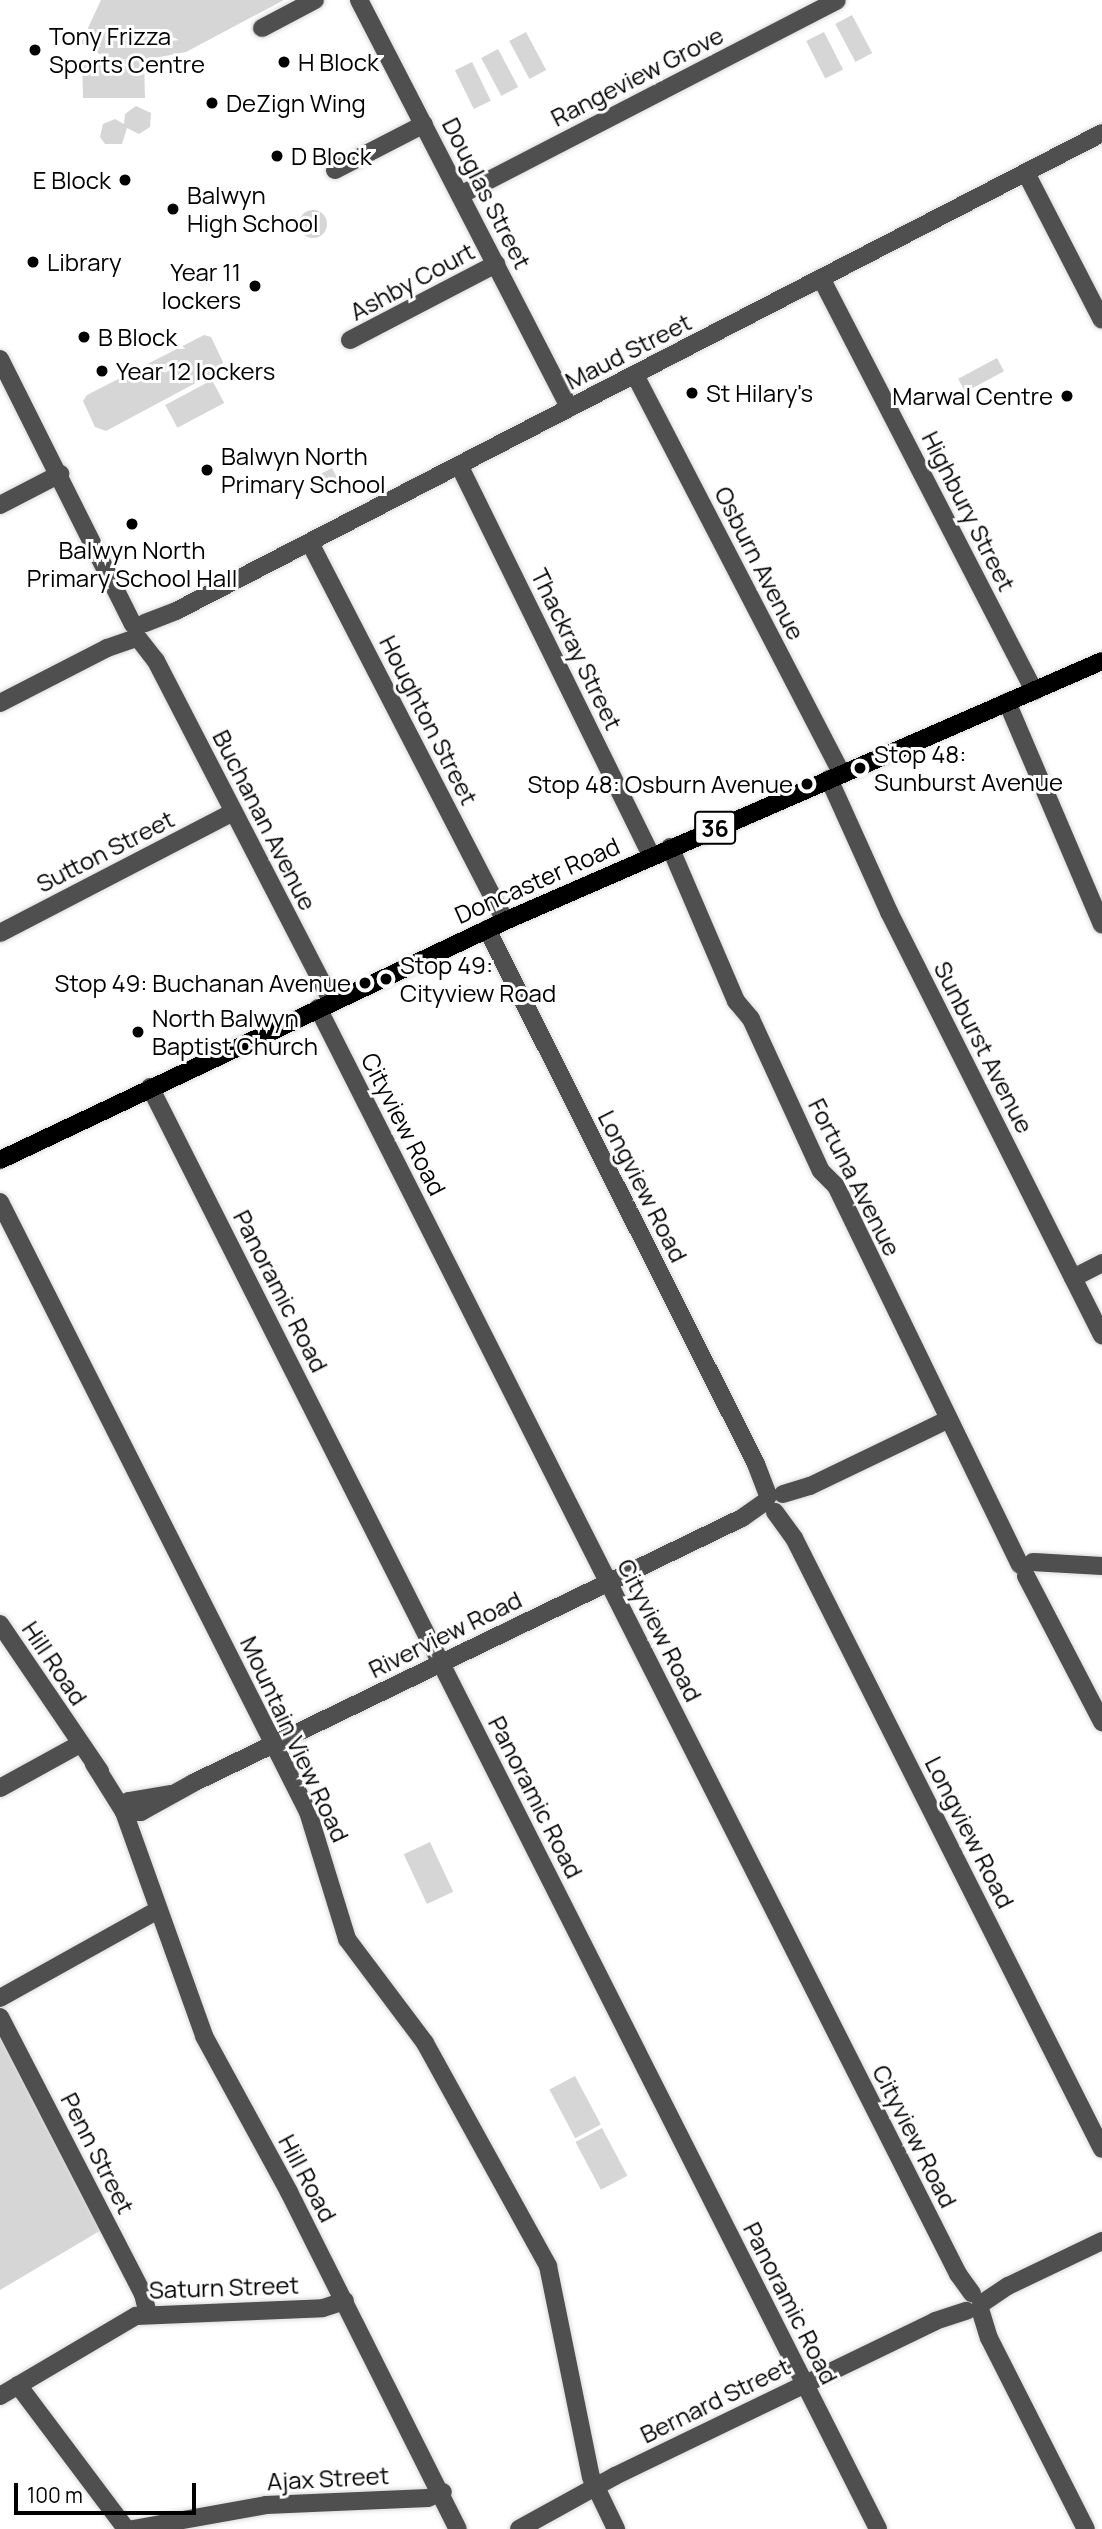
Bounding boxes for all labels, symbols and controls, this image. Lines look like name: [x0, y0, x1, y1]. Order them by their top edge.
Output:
street label: Rangeview Grove: [546, 20, 728, 132]
place label: Tony Frizza Sports Centre: [49, 22, 205, 78]
marker: Tony Frizza Sports Centre: [27, 42, 43, 58]
place label: H Block: [298, 48, 379, 76]
marker: H Block: [276, 54, 292, 70]
place label: DeZign Wing: [226, 89, 366, 117]
marker: DeZign Wing: [204, 95, 220, 111]
street label: Douglas Street: [437, 113, 537, 273]
place label: D Block: [291, 142, 372, 170]
marker: D Block: [269, 148, 285, 164]
place label: E Block: [33, 166, 111, 194]
marker: E Block: [117, 172, 133, 188]
place label: Balwyn High School: [187, 181, 319, 237]
marker: Balwyn High School: [165, 201, 181, 217]
street label: Ashby Court: [345, 236, 479, 326]
place label: Library: [47, 248, 122, 276]
marker: Library: [25, 254, 41, 270]
place label: Year 11 lockers: [161, 258, 241, 314]
marker: Year 11 lockers: [247, 278, 263, 294]
street label: Maud Street: [560, 307, 696, 395]
place label: B Block: [98, 323, 177, 351]
marker: B Block: [76, 329, 92, 345]
place label: Year 12 lockers: [116, 357, 275, 385]
marker: Year 12 lockers: [94, 363, 110, 379]
place label: St Hilary's: [706, 379, 813, 407]
place label: Marwal Centre: [892, 382, 1053, 410]
marker: St Hilary's: [684, 385, 700, 401]
marker: Marwal Centre: [1059, 388, 1075, 404]
street label: Highbury Street: [916, 426, 1022, 596]
place label: Balwyn North Primary School: [221, 442, 386, 498]
marker: Balwyn North Primary School: [199, 462, 215, 478]
street label: Osburn Avenue: [709, 481, 811, 645]
marker: Balwyn North Primary School Hall: [124, 516, 140, 532]
place label: Balwyn North Primary School Hall: [27, 536, 237, 592]
street label: Thackray Street: [526, 564, 628, 734]
street label: Houghton Street: [374, 631, 484, 809]
street label: Buchanan Avenue: [207, 725, 323, 915]
place label: Stop 48: Sunburst Avenue: [874, 740, 1063, 796]
marker: Stop 48: Sunburst Avenue: [852, 760, 868, 776]
place label: Stop 48: Osburn Avenue: [528, 770, 793, 798]
marker: Stop 48: Osburn Avenue: [799, 776, 815, 792]
street label: Sutton Street: [31, 804, 179, 898]
road number: 36: [694, 808, 736, 848]
street label: Doncaster Road: [450, 831, 624, 929]
place label: Stop 49: Cityview Road: [400, 951, 556, 1007]
street label: Sunburst Avenue: [928, 956, 1040, 1138]
place label: Stop 49: Buchanan Avenue: [54, 969, 351, 997]
marker: Stop 49: Cityview Road: [378, 971, 394, 987]
marker: Stop 49: Buchanan Avenue: [357, 975, 373, 991]
place label: North Balwyn Baptist Church: [152, 1004, 318, 1060]
marker: North Balwyn Baptist Church: [130, 1024, 146, 1040]
street label: Cityview Road: [356, 1048, 452, 1200]
street label: Fortuna Avenue: [803, 1093, 907, 1261]
street label: Longview Road: [592, 1105, 694, 1267]
street label: Panoramic Road: [228, 1205, 334, 1377]
street label: Cityview Road: [612, 1554, 708, 1706]
street label: Riverview Road: [364, 1585, 526, 1683]
street label: Hill Road: [17, 1616, 93, 1710]
street label: Mountain View Road: [235, 1632, 355, 1846]
street label: Panoramic Road: [483, 1711, 589, 1883]
street label: Longview Road: [919, 1751, 1021, 1913]
street label: Cityview Road: [867, 2060, 963, 2212]
street label: Penn Street: [55, 2088, 141, 2218]
street label: Hill Road: [273, 2129, 343, 2227]
street label: Panoramic Road: [738, 2217, 844, 2389]
street label: Saturn Street: [148, 2270, 300, 2304]
street label: Bernard Street: [635, 2351, 795, 2449]
street label: Ajax Street: [266, 2460, 390, 2496]
scale bar: [18, 2470, 200, 2514]
text: 100 m: [27, 2481, 83, 2509]

